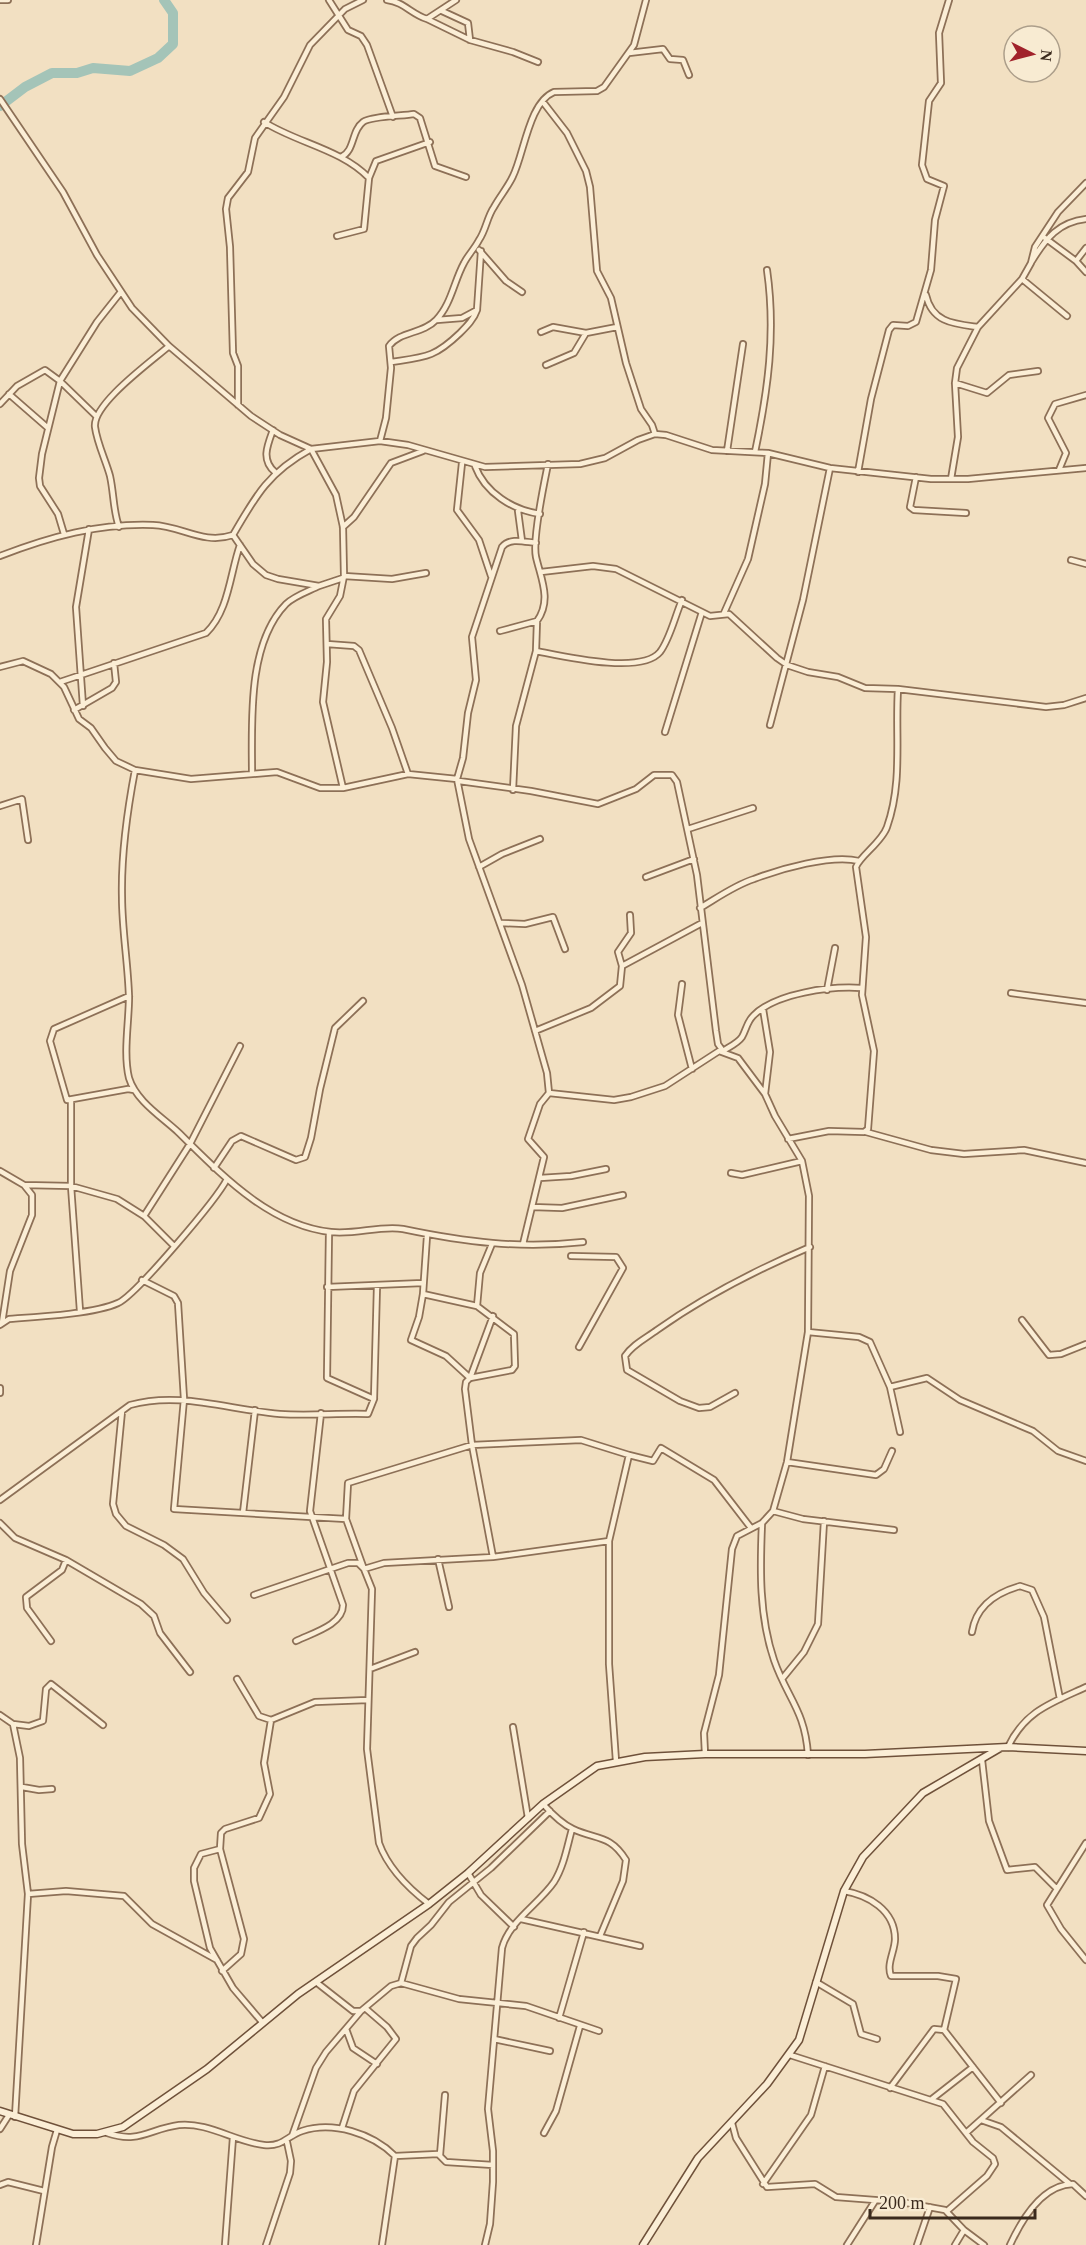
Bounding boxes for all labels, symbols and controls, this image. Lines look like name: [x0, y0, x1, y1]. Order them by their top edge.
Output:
north arrow: [1002, 24, 1062, 84]
text: N: [1037, 49, 1055, 63]
scale bar: [870, 2182, 1035, 2220]
text: 200 m: [879, 2193, 925, 2213]

